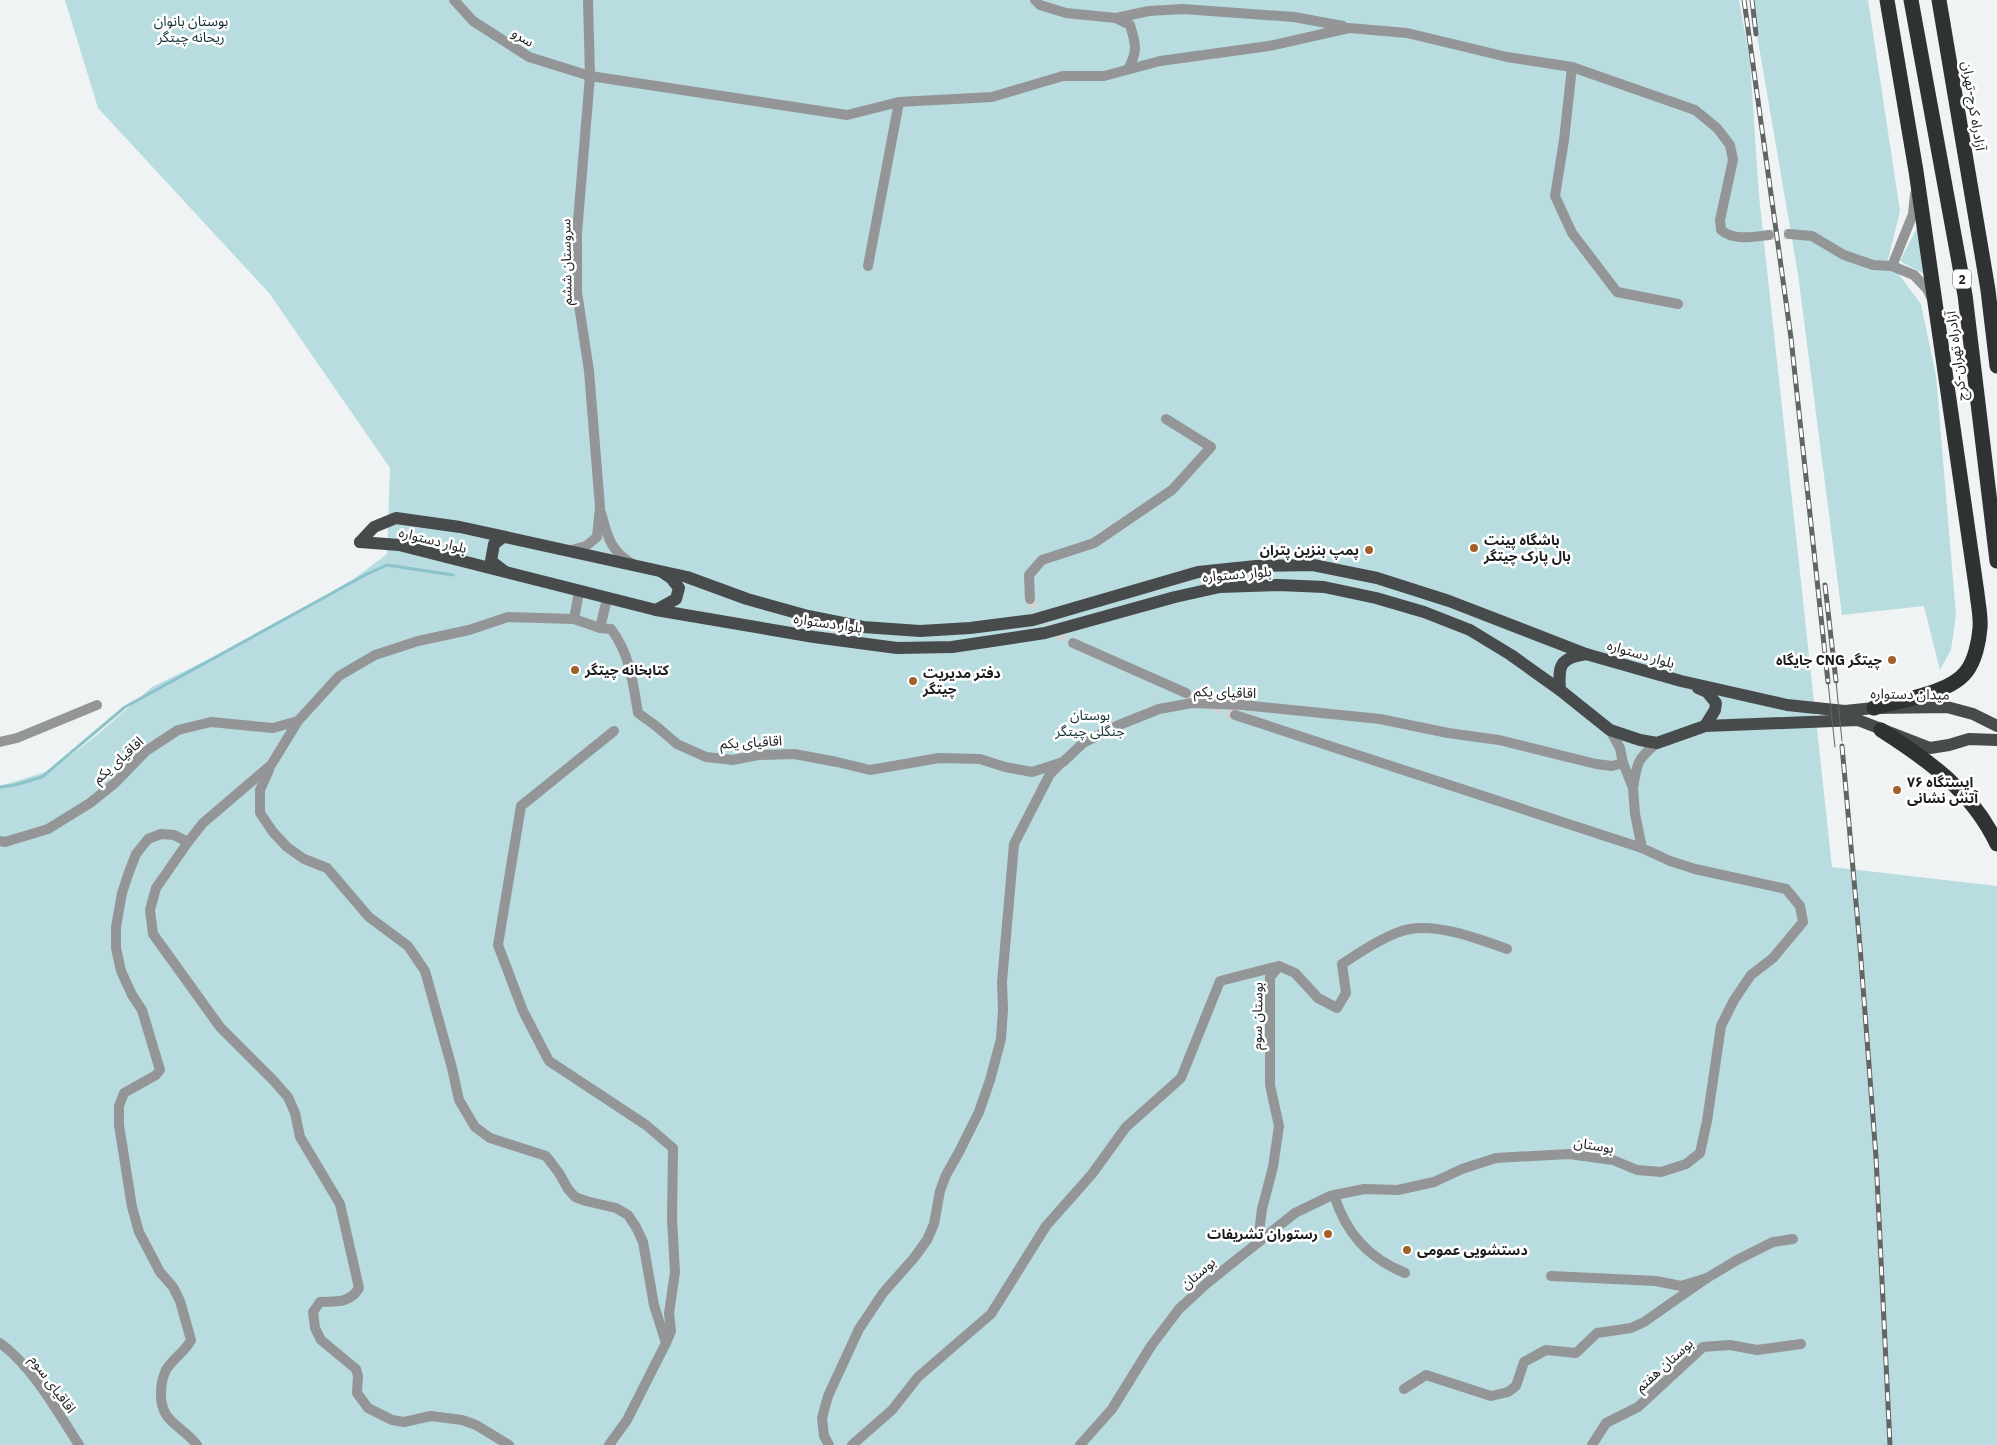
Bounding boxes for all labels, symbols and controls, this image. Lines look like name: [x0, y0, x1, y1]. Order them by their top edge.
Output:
park label: بوستان بانوان ریحانه چیتگر: [154, 12, 229, 47]
street label: سرو: [509, 23, 537, 51]
street label: آزادراه کرج-تهران: [1956, 60, 1990, 153]
street label: سروستان ششم: [556, 218, 578, 306]
road number: 2: [1953, 270, 1971, 288]
street label: آزادراه تهران-کرج: [1941, 309, 1972, 402]
street label: بلوار دستواره: [397, 523, 469, 557]
place label: باشگاه پینت بال پارک چیتگر: [1483, 531, 1571, 566]
place label: پمپ بنزین پتران: [1260, 541, 1359, 560]
marker: باشگاه پینت بال پارک چیتگر: [1468, 542, 1480, 554]
marker: پمپ بنزین پتران: [1363, 544, 1375, 556]
street label: بلوار دستواره: [1202, 562, 1273, 586]
street label: بلوار دستواره: [792, 609, 864, 637]
street label: بلوار دستواره: [1605, 636, 1677, 672]
place label: جایگاه CNG چیتگر: [1776, 651, 1882, 670]
marker: جایگاه CNG چیتگر: [1886, 654, 1898, 666]
place label: کتابخانه چیتگر: [584, 661, 669, 680]
marker: کتابخانه چیتگر: [569, 664, 581, 676]
place label: دفتر مدیریت چیتگر: [922, 664, 1001, 699]
marker: دفتر مدیریت چیتگر: [907, 675, 919, 687]
street label: اقاقیای یکم: [1193, 682, 1256, 704]
street label: میدان دستواره: [1870, 684, 1950, 704]
park label: بوستان جنگلی چیتگر: [1054, 706, 1125, 741]
street label: اقاقیای یکم: [719, 731, 783, 755]
street label: اقاقیای یکم: [89, 732, 149, 789]
place label: ایستگاه ۷۶ آتش نشانی: [1907, 773, 1979, 807]
marker: ایستگاه ۷۶ آتش نشانی: [1891, 784, 1903, 796]
street label: بوستان سوم: [1247, 982, 1269, 1050]
street label: بوستان: [1573, 1133, 1616, 1157]
place label: رستوران تشریفات: [1207, 1225, 1318, 1243]
marker: رستوران تشریفات: [1322, 1228, 1334, 1240]
place label: دستشویی عمومی: [1417, 1241, 1528, 1259]
marker: دستشویی عمومی: [1401, 1244, 1413, 1256]
street label: بوستان: [1177, 1253, 1219, 1293]
street label: بوستان هفتم: [1631, 1334, 1698, 1397]
street label: اقاقیای سوم: [24, 1351, 80, 1418]

